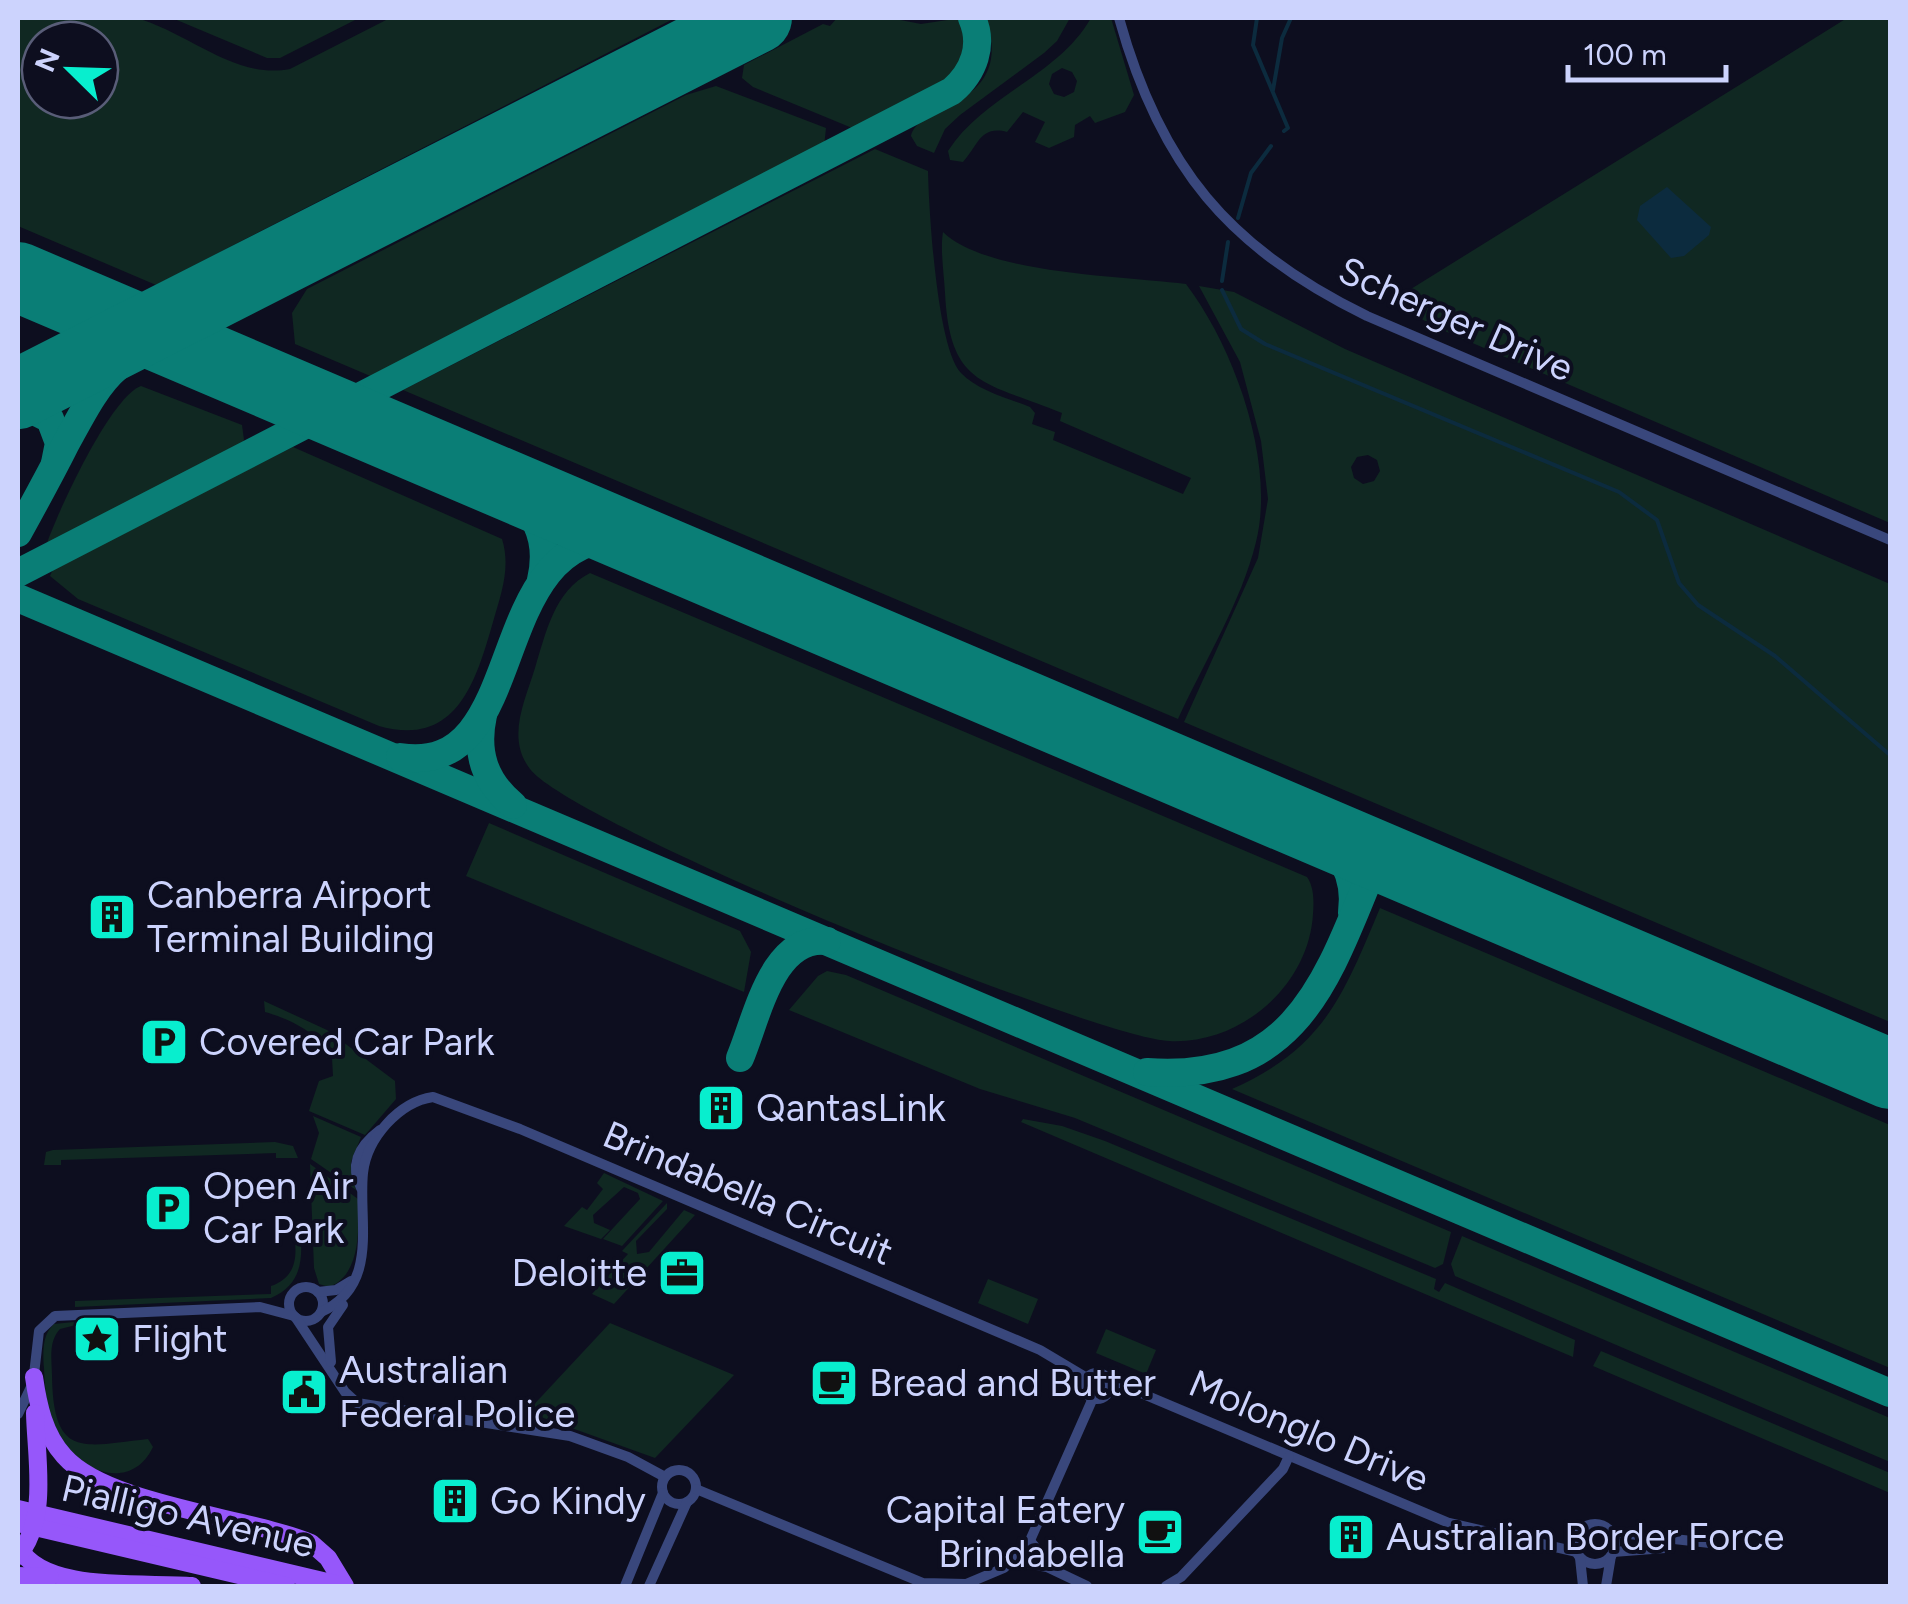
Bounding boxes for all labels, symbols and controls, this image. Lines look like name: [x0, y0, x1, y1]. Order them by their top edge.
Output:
north arrow: [20, 20, 120, 120]
scale bar: [1568, 20, 1726, 82]
text: 100 m: [1583, 36, 1667, 73]
text: N: [27, 44, 67, 77]
street label: Scherger Drive: [1332, 247, 1580, 391]
place label: Canberra Airport Terminal Building: [147, 872, 435, 962]
building icon: Canberra Airport Terminal Building: [86, 891, 138, 943]
parking icon: Covered Car Park: [138, 1016, 190, 1068]
place label: Covered Car Park: [199, 1019, 495, 1065]
building icon: QantasLink: [695, 1082, 747, 1134]
place label: QantasLink: [756, 1085, 946, 1131]
street label: Brindabella Circuit: [596, 1111, 900, 1275]
place label: Open Air Car Park: [203, 1163, 354, 1253]
parking icon: Open Air Car Park: [142, 1182, 194, 1234]
office icon: Deloitte: [656, 1247, 708, 1299]
place label: Deloitte: [512, 1250, 647, 1296]
place icon: Flight: [71, 1313, 123, 1365]
place label: Flight: [132, 1316, 228, 1362]
place label: Australian Federal Police: [339, 1347, 575, 1437]
cafe icon: Bread and Butter: [808, 1357, 860, 1409]
place label: Bread and Butter: [869, 1360, 1156, 1406]
street label: Molonglo Drive: [1182, 1360, 1436, 1502]
public building icon: Australian Federal Police: [278, 1366, 330, 1418]
street label: Pialligo Avenue: [57, 1465, 319, 1567]
building icon: Go Kindy: [429, 1475, 481, 1527]
place label: Go Kindy: [490, 1478, 646, 1524]
place label: Capital Eatery Brindabella: [886, 1487, 1125, 1577]
cafe icon: Capital Eatery Brindabella: [1134, 1506, 1186, 1558]
building icon: Australian Border Force: [1325, 1511, 1377, 1563]
place label: Australian Border Force: [1386, 1514, 1784, 1560]

